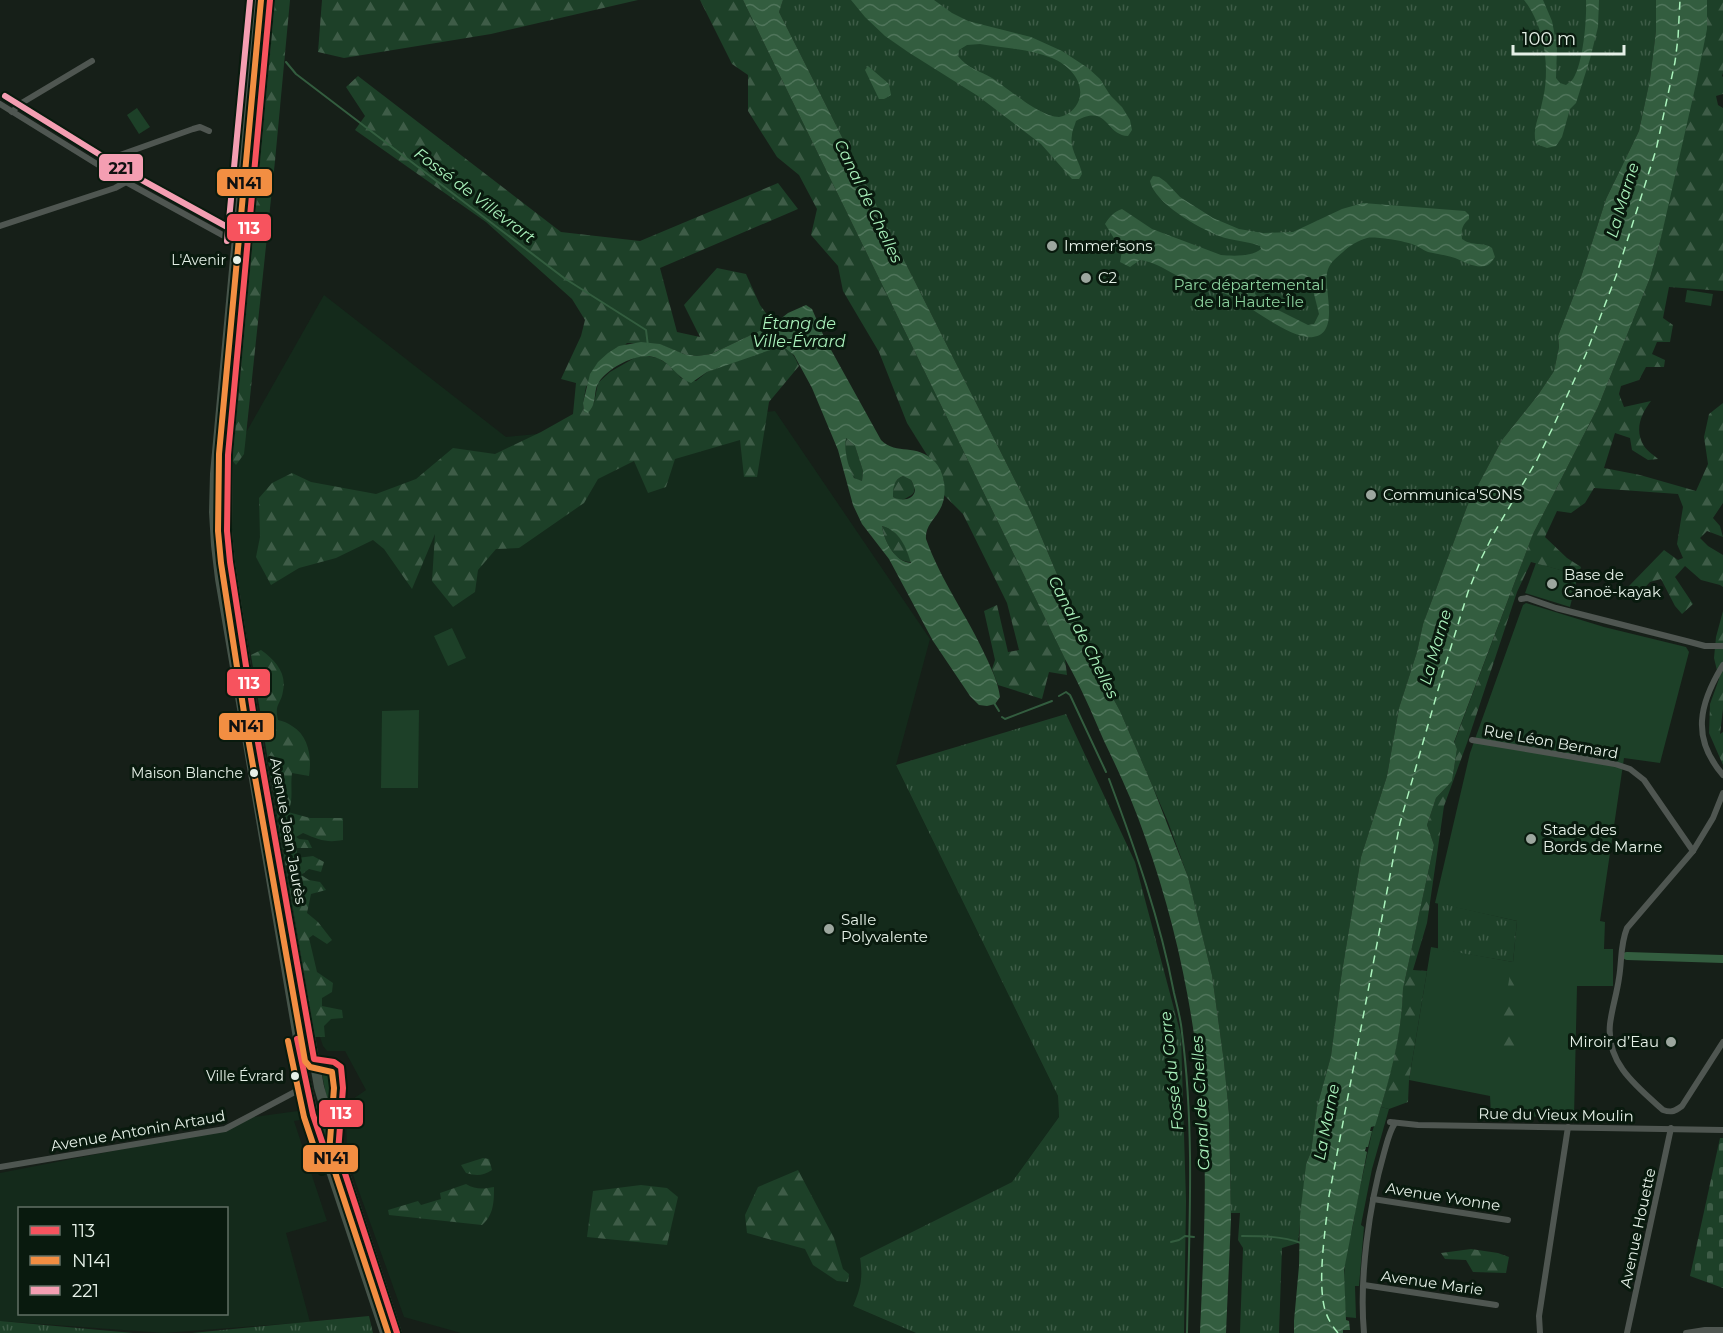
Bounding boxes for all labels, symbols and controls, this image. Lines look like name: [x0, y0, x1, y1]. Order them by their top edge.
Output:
scale bar: [1513, 18, 1624, 56]
text: 100 m: [1522, 28, 1576, 50]
water label: Canal de Chelles: [830, 136, 907, 266]
water label: Fossé de Villévrart: [411, 144, 539, 247]
line badge: 221: [98, 153, 144, 182]
text: 221: [108, 159, 134, 178]
water label: La Marne: [1602, 160, 1643, 240]
line badge: N141: [216, 168, 273, 197]
text: N141: [226, 174, 262, 193]
line badge: 113: [226, 213, 272, 242]
text: 113: [238, 219, 260, 238]
place label: Immer'sons: [1064, 236, 1153, 255]
marker: Immer'sons: [1045, 239, 1059, 253]
place label: L'Avenir: [171, 251, 226, 269]
marker: L'Avenir: [231, 254, 243, 266]
place label: C2: [1098, 268, 1117, 287]
marker: C2: [1079, 271, 1093, 285]
park label: Parc départemental de la Haute-Île: [1174, 275, 1324, 311]
water label: Étang de Ville-Évrard: [752, 314, 846, 351]
place label: Communica'SONS: [1383, 485, 1522, 504]
marker: Communica'SONS: [1364, 488, 1378, 502]
place label: Base de Canoë-kayak: [1564, 565, 1661, 601]
water label: Canal de Chelles: [1044, 573, 1123, 702]
marker: Base de Canoë-kayak: [1545, 577, 1559, 591]
water label: La Marne: [1416, 607, 1455, 687]
line badge: 113: [226, 668, 271, 697]
text: 113: [238, 674, 260, 693]
line badge: N141: [218, 712, 275, 741]
text: N141: [228, 717, 264, 736]
street label: Rue Léon Bernard: [1482, 720, 1620, 763]
street label: Avenue Jean Jaurès: [266, 756, 311, 906]
place label: Maison Blanche: [131, 764, 243, 782]
marker: Maison Blanche: [248, 767, 260, 779]
place label: Stade des Bords de Marne: [1543, 820, 1662, 856]
marker: Stade des Bords de Marne: [1524, 832, 1538, 846]
place label: Salle Polyvalente: [841, 910, 928, 946]
marker: Salle Polyvalente: [822, 922, 836, 936]
water label: Fossé du Gorre: [1156, 1010, 1187, 1131]
place label: Miroir d’Eau: [1569, 1032, 1659, 1051]
water label: Canal de Chelles: [1187, 1035, 1214, 1171]
marker: Miroir d’Eau: [1664, 1035, 1678, 1049]
place label: Ville Évrard: [206, 1067, 284, 1085]
marker: Ville Évrard: [289, 1070, 301, 1082]
water label: La Marne: [1310, 1082, 1343, 1162]
line badge: 113: [318, 1099, 364, 1128]
text: 113: [330, 1104, 352, 1123]
street label: Rue du Vieux Moulin: [1478, 1104, 1634, 1125]
street label: Avenue Antonin Artaud: [49, 1106, 227, 1155]
line badge: N141: [302, 1144, 359, 1173]
text: N141: [313, 1149, 349, 1168]
street label: Avenue Houette: [1616, 1166, 1659, 1290]
street label: Avenue Yvonne: [1384, 1178, 1502, 1215]
legend: [18, 1207, 228, 1315]
text: 113: [72, 1220, 95, 1242]
text: N141: [72, 1250, 111, 1272]
street label: Avenue Marie: [1380, 1266, 1484, 1299]
text: 221: [72, 1280, 99, 1302]

